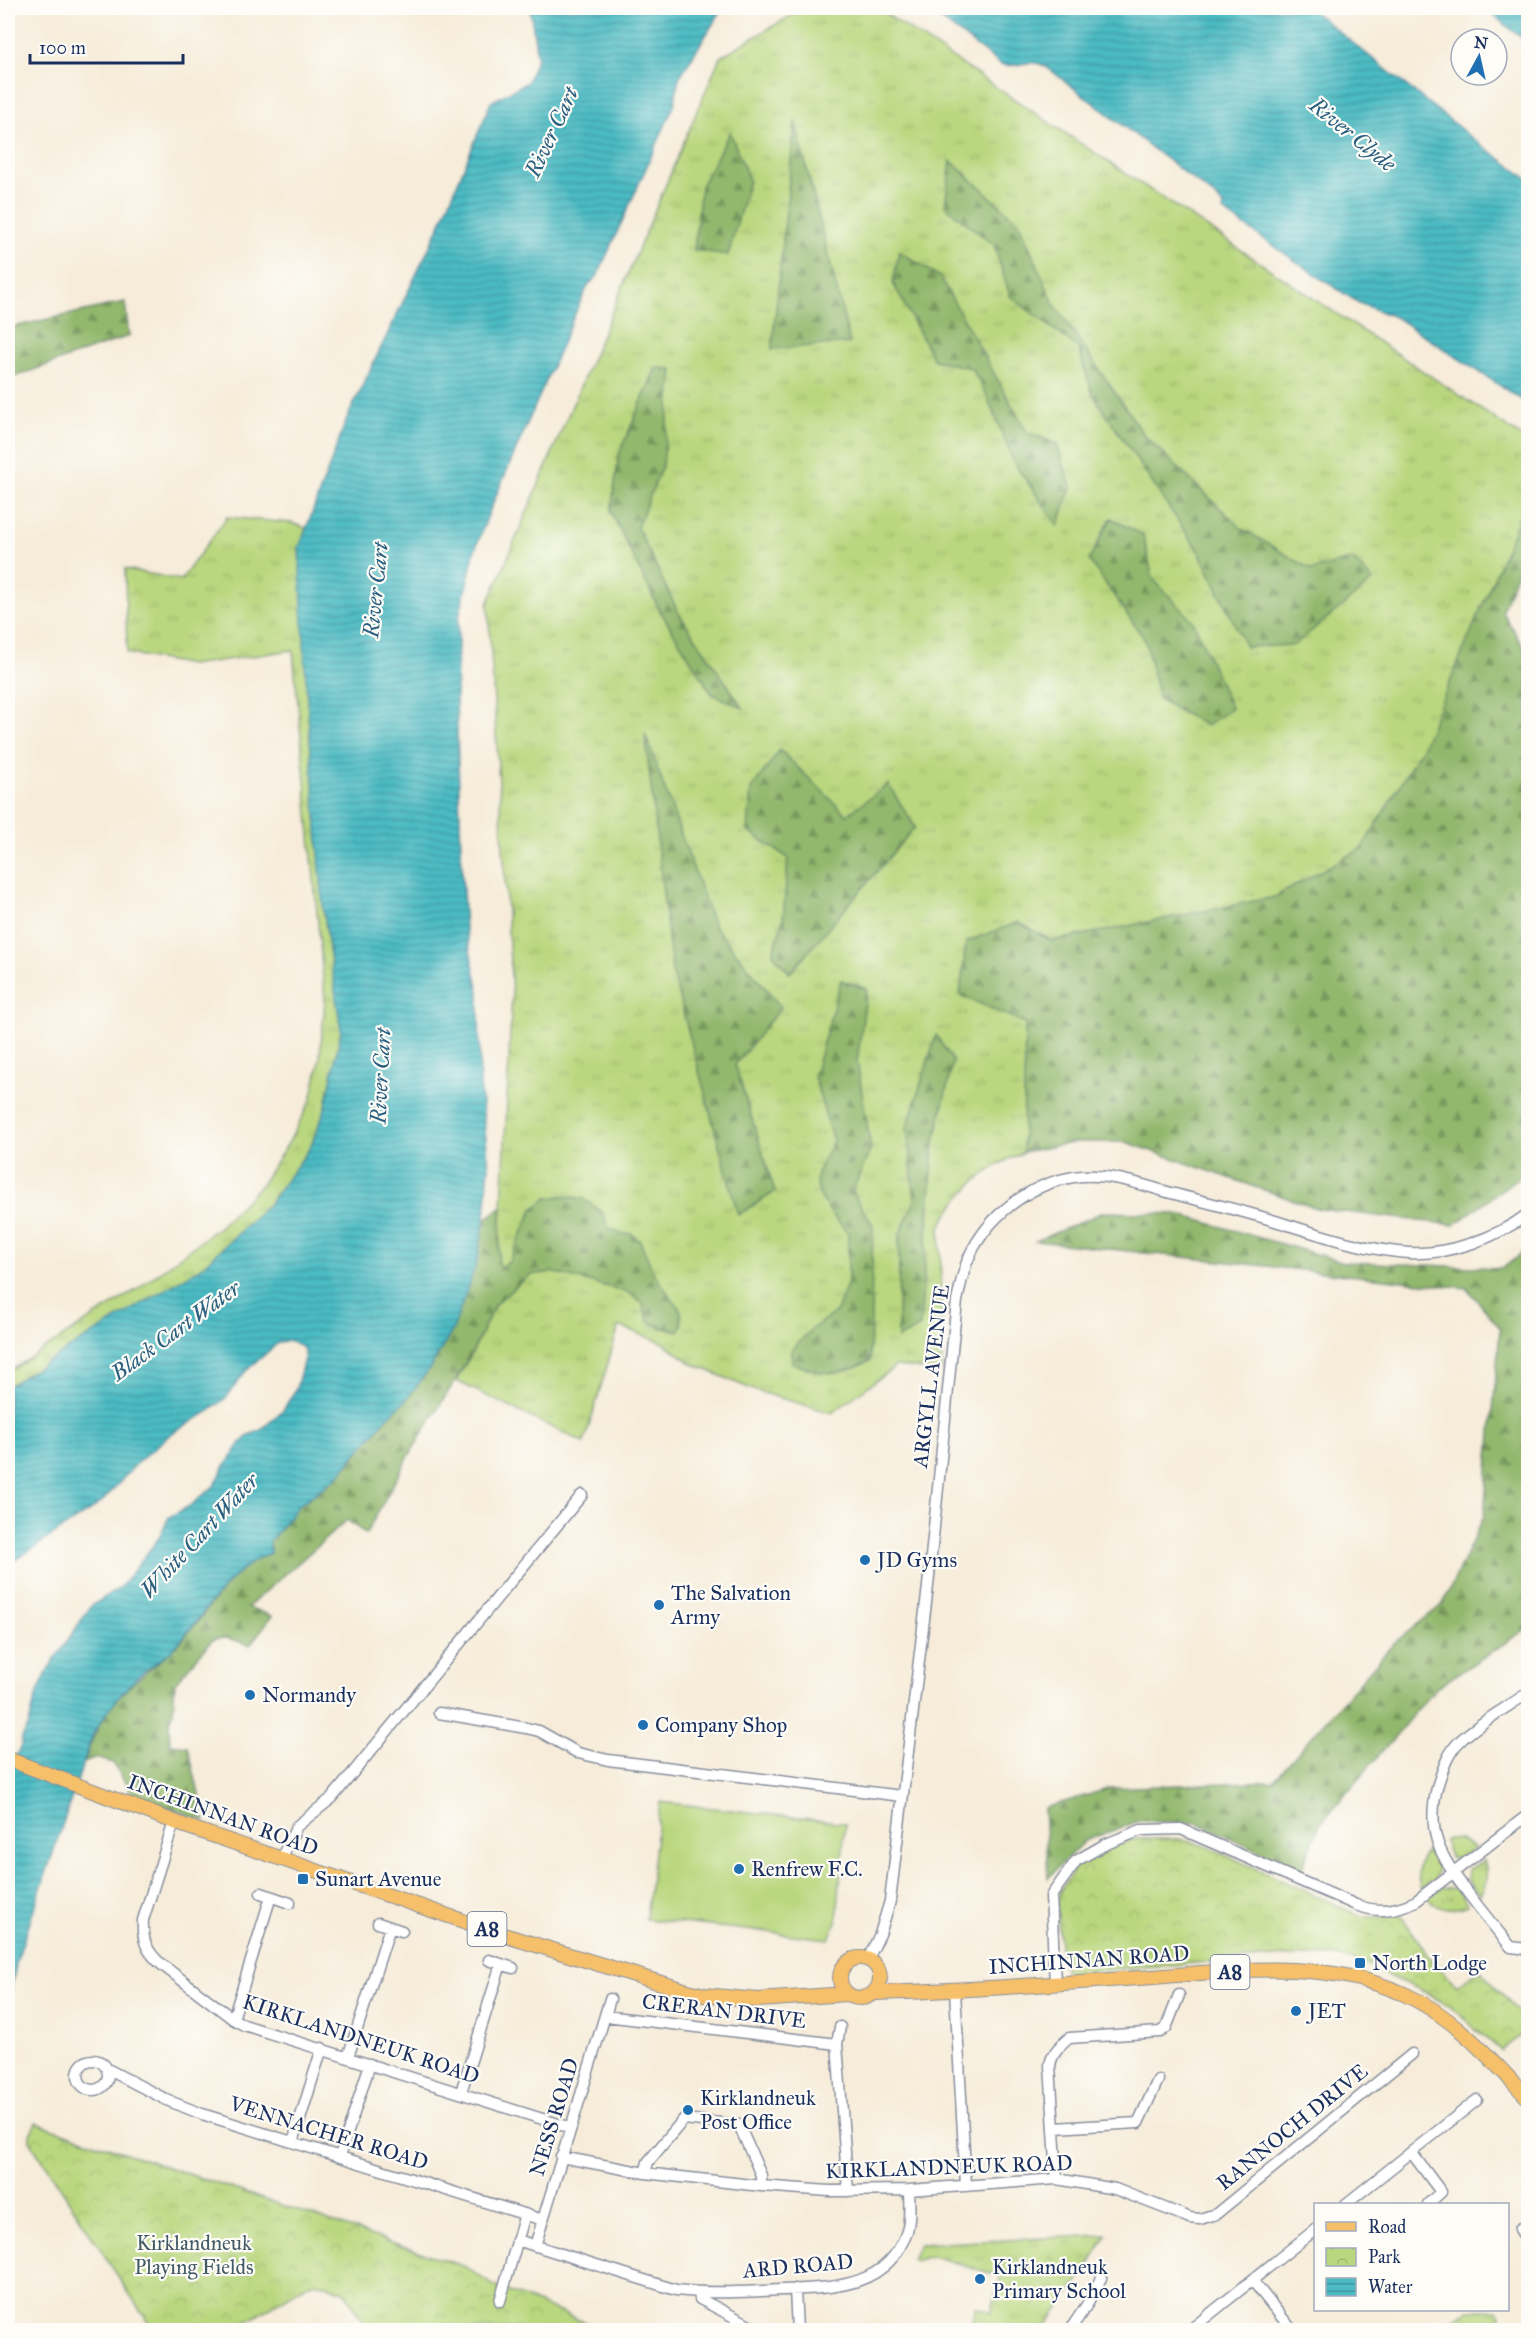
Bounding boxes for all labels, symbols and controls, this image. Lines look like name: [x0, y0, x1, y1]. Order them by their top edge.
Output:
scale bar: [30, 27, 183, 65]
north arrow: [1449, 27, 1509, 87]
text: N: [1473, 32, 1489, 53]
text: 100 m: [39, 37, 86, 59]
water label: River Cart: [519, 82, 584, 182]
water label: River Clyde: [1303, 91, 1402, 178]
water label: River Cart: [357, 540, 394, 640]
water label: River Cart: [364, 1026, 397, 1126]
water label: Black Cart Water: [105, 1273, 247, 1387]
street label: ARGYLL AVENUE: [907, 1283, 955, 1470]
water label: White Cart Water: [134, 1466, 265, 1604]
place label: JD Gyms: [875, 1547, 957, 1573]
marker: JD Gyms: [858, 1553, 872, 1567]
place label: The Salvation Army: [670, 1580, 791, 1630]
marker: The Salvation Army: [652, 1598, 666, 1612]
place label: Normandy: [262, 1682, 357, 1708]
marker: Normandy: [243, 1688, 257, 1702]
place label: Company Shop: [655, 1712, 787, 1738]
marker: Company Shop: [636, 1718, 650, 1732]
street label: INCHINNAN ROAD: [124, 1768, 322, 1862]
place label: Renfrew F.C.: [751, 1856, 863, 1882]
marker: Renfrew F.C.: [732, 1862, 746, 1876]
place label: Sunart Avenue: [315, 1866, 442, 1892]
marker: Sunart Avenue: [296, 1872, 310, 1886]
road number: A8: [468, 1912, 506, 1946]
street label: INCHINNAN ROAD: [988, 1940, 1190, 1980]
place label: North Lodge: [1372, 1950, 1487, 1976]
road number: A8: [1210, 1955, 1250, 1989]
marker: North Lodge: [1353, 1956, 1367, 1970]
street label: KIRKLANDNEUK ROAD: [239, 1988, 483, 2090]
street label: CRERAN DRIVE: [640, 1988, 808, 2034]
place label: JET: [1306, 1998, 1346, 2024]
marker: JET: [1289, 2004, 1303, 2018]
street label: NESS ROAD: [524, 2055, 584, 2179]
street label: RANNOCH DRIVE: [1211, 2058, 1373, 2196]
place label: Kirklandneuk Post Office: [700, 2085, 816, 2135]
street label: VENNACHER ROAD: [226, 2090, 431, 2176]
marker: Kirklandneuk Post Office: [681, 2103, 695, 2117]
street label: KIRKLANDNEUK ROAD: [825, 2150, 1073, 2184]
legend: [1314, 2203, 1509, 2311]
text: Road: [1368, 2216, 1406, 2238]
park label: Kirklandneuk Playing Fields: [134, 2230, 254, 2280]
text: Park: [1368, 2246, 1401, 2268]
street label: ARD ROAD: [741, 2248, 854, 2284]
place label: Kirklandneuk Primary School: [992, 2254, 1126, 2304]
marker: Kirklandneuk Primary School: [973, 2272, 987, 2286]
text: Water: [1368, 2276, 1413, 2298]

